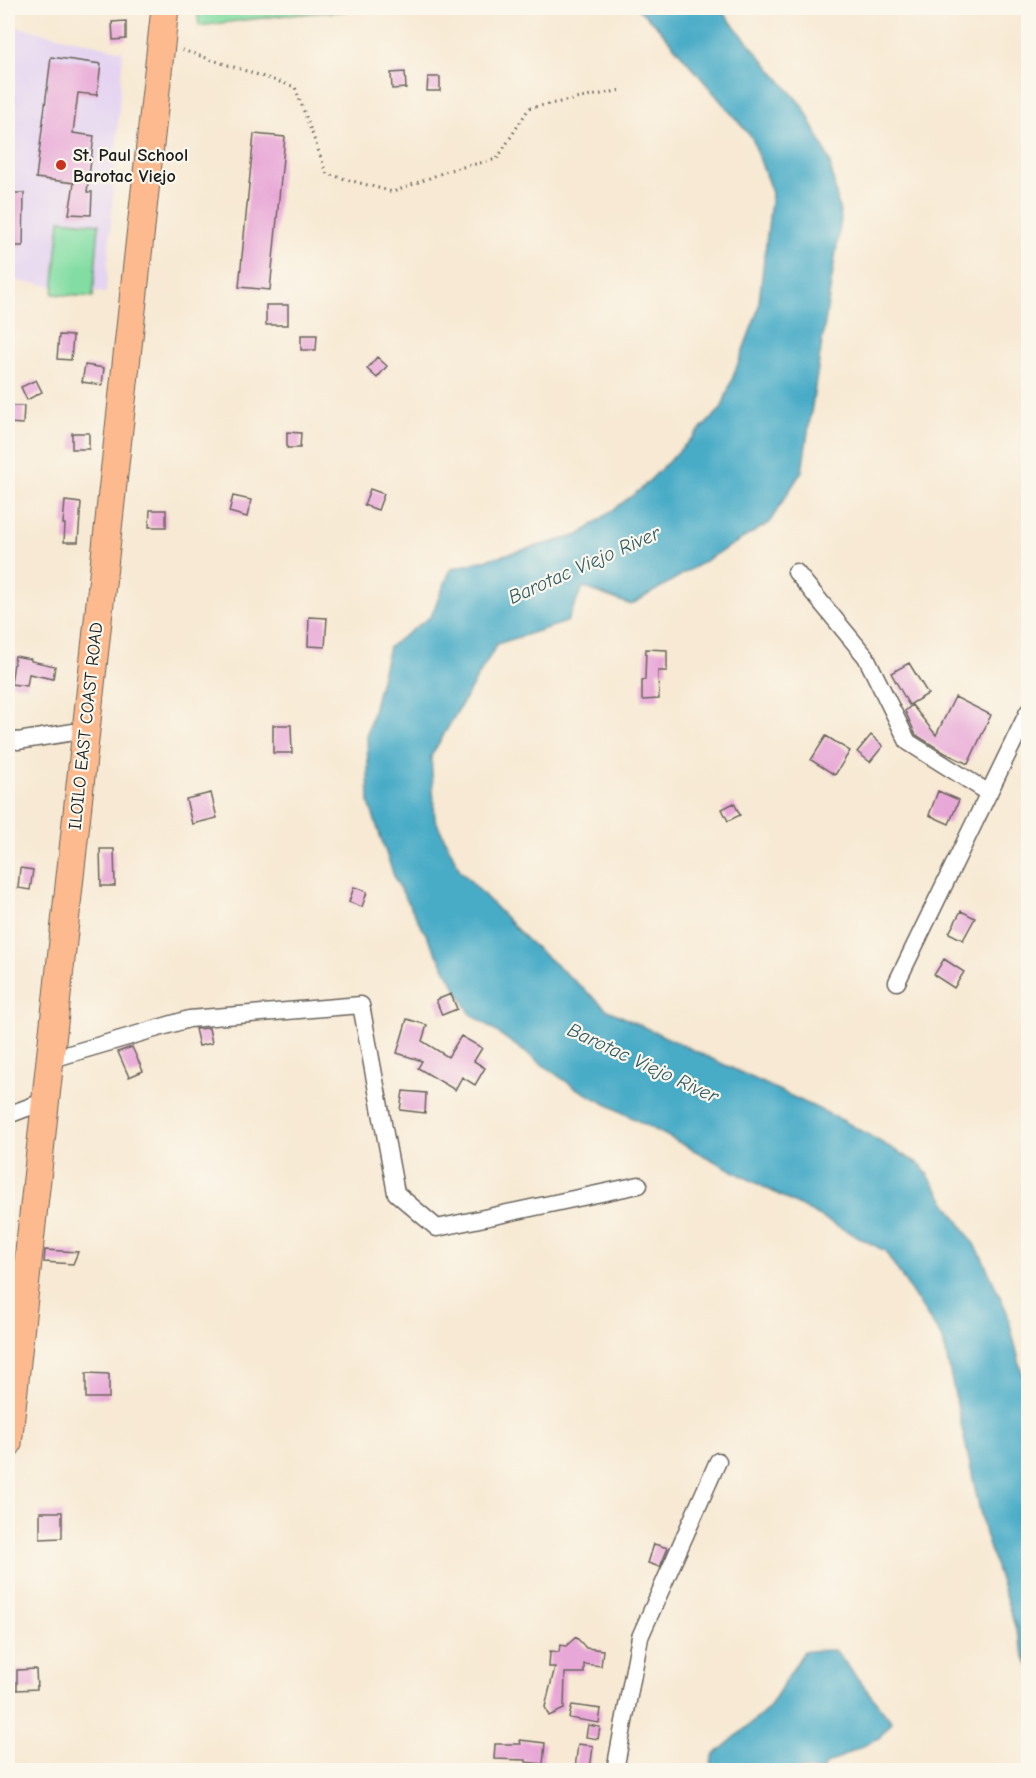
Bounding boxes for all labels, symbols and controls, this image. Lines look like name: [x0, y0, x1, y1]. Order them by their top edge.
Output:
place label: St. Paul School Barotac Viejo: [73, 145, 188, 187]
marker: St. Paul School Barotac Viejo: [54, 158, 68, 172]
water label: Barotac Viejo River: [505, 521, 664, 609]
street label: ILOILO EAST COAST ROAD: [65, 621, 107, 831]
water label: Barotac Viejo River: [564, 1018, 723, 1108]

